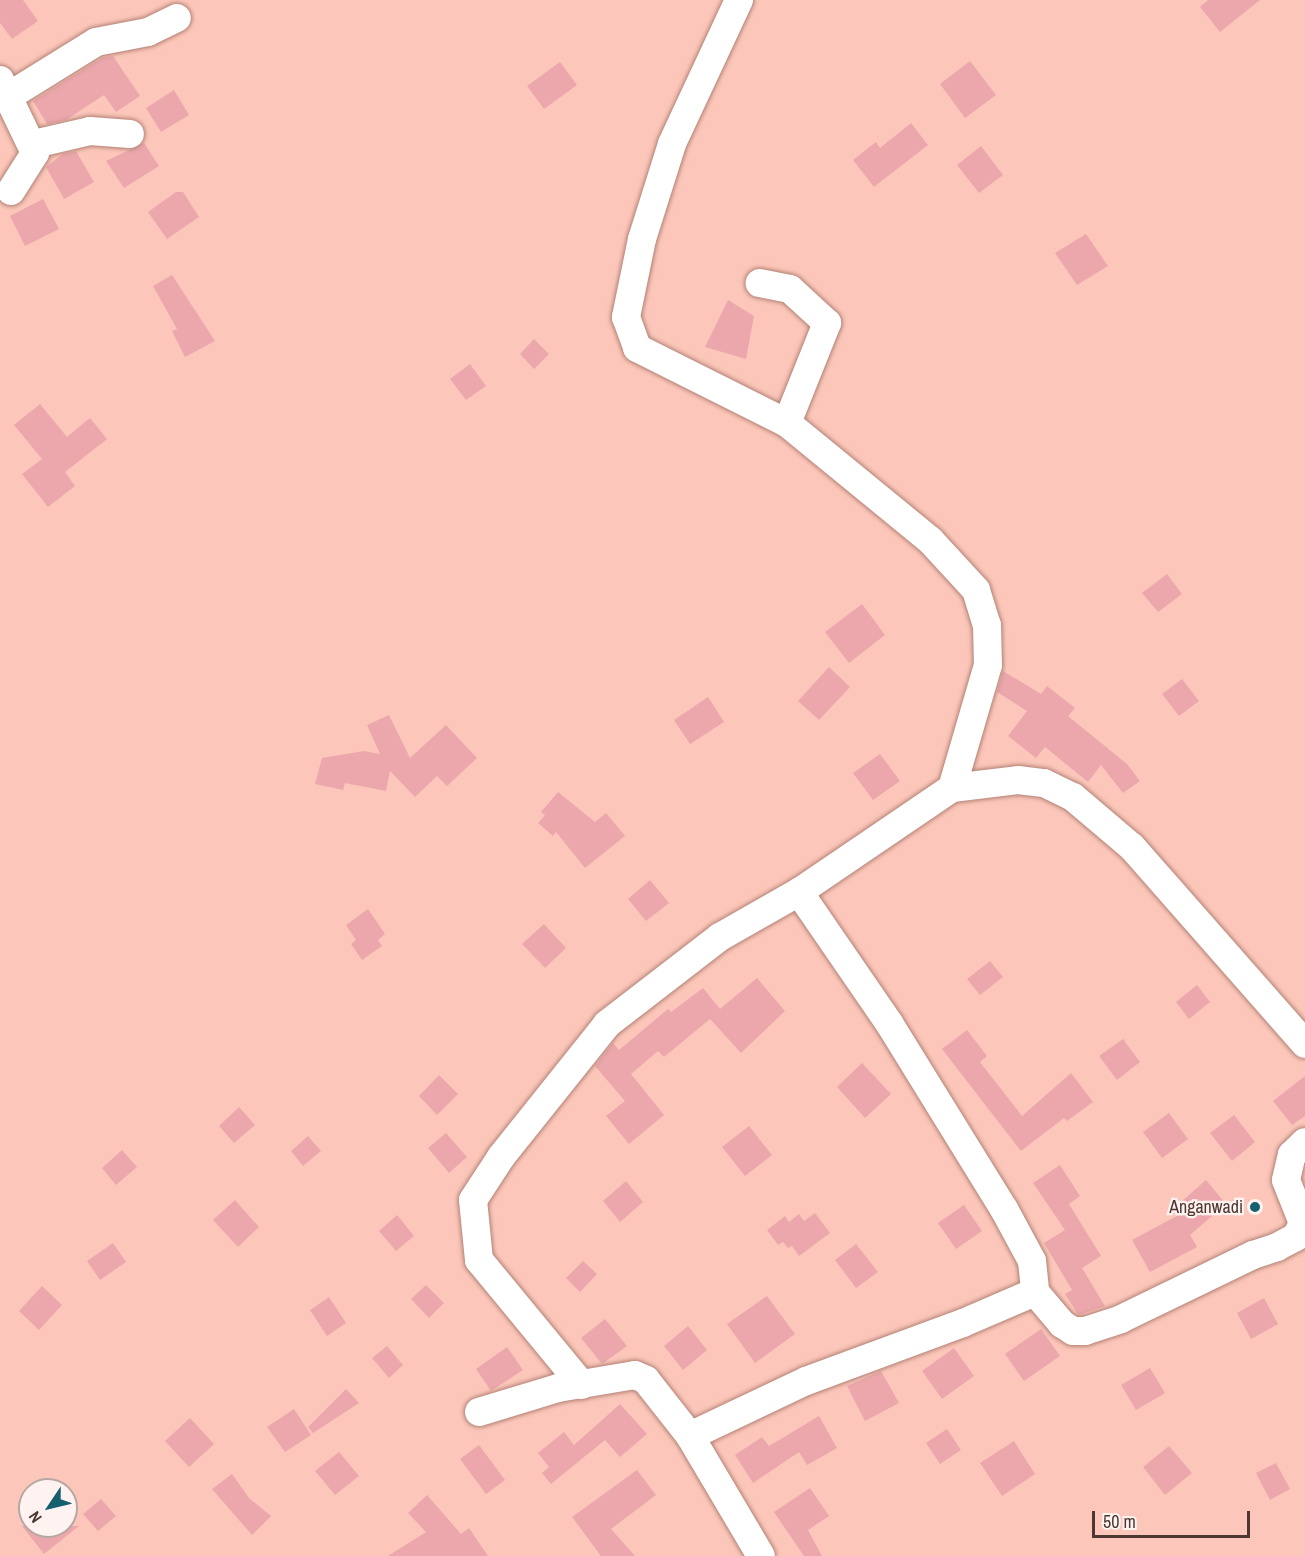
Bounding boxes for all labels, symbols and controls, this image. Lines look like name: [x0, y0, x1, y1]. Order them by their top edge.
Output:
place label: Anganwadi: [1169, 1196, 1243, 1218]
marker: Anganwadi: [1248, 1200, 1262, 1214]
north arrow: [18, 1478, 78, 1538]
scale bar: [1095, 1499, 1252, 1537]
text: N: [23, 1507, 47, 1527]
text: 50 m: [1103, 1509, 1136, 1534]

